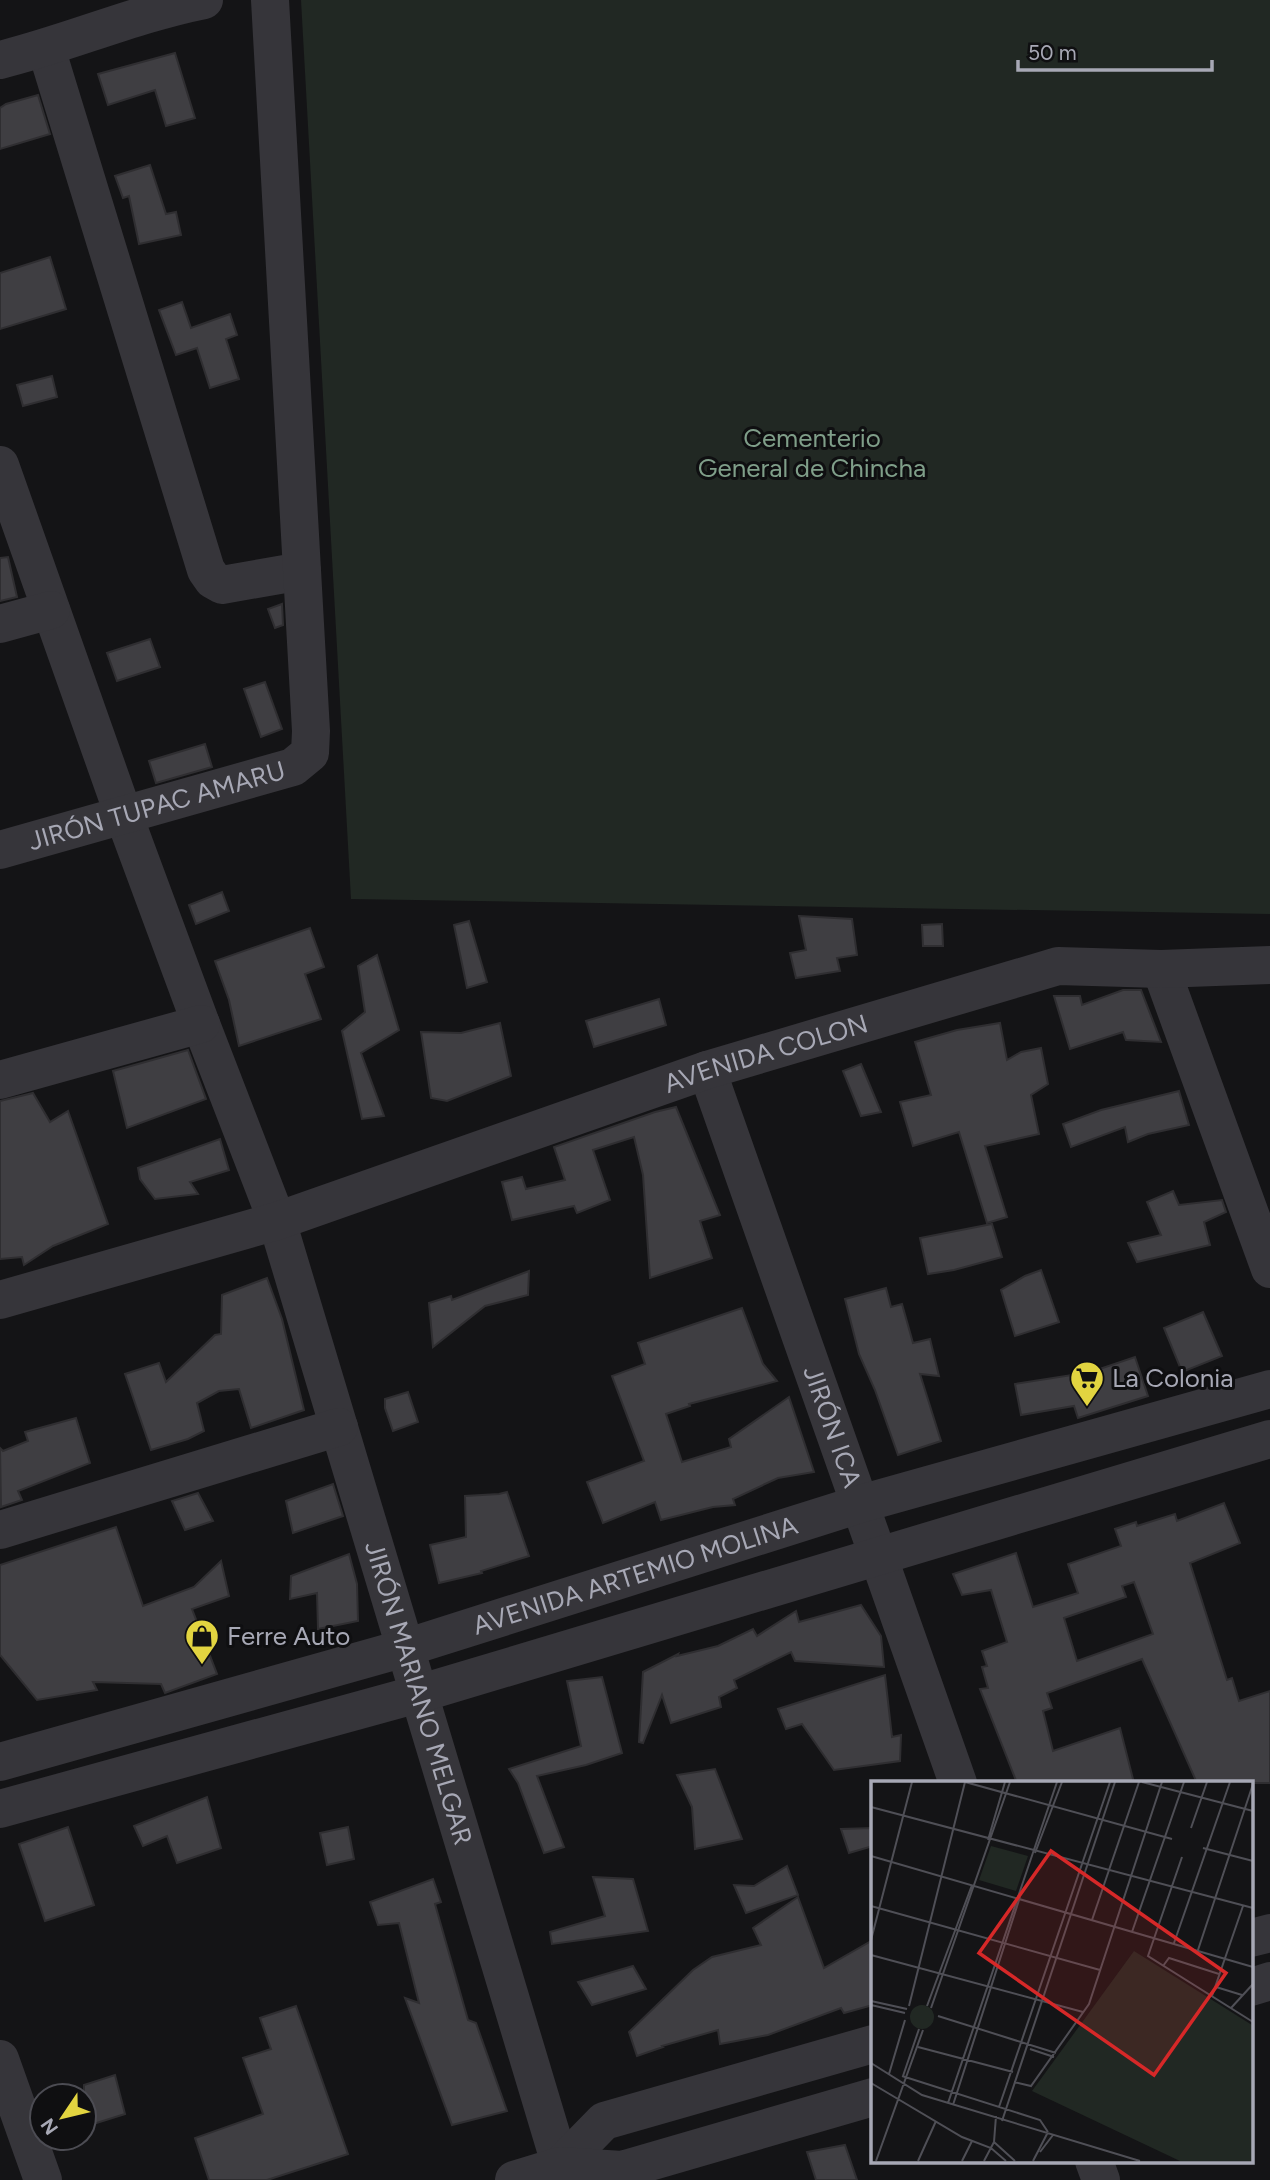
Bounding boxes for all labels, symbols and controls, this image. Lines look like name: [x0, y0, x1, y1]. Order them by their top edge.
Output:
scale bar: [1018, 28, 1212, 72]
text: 50 m: [1028, 40, 1077, 65]
park label: Cementerio General de Chincha: [698, 422, 926, 484]
street label: JIRÓN TUPAC AMARU: [25, 754, 289, 857]
street label: AVENIDA COLON: [660, 1007, 872, 1100]
supermarket icon: La Colonia: [1068, 1359, 1106, 1408]
street label: JIRÓN ICA: [796, 1361, 869, 1492]
place label: La Colonia: [1112, 1362, 1234, 1394]
street label: AVENIDA ARTEMIO MOLINA: [469, 1509, 802, 1642]
street label: JIRÓN MARIANO MELGAR: [358, 1537, 479, 1849]
shop icon: Ferre Auto: [183, 1617, 221, 1666]
place label: Ferre Auto: [227, 1620, 350, 1652]
inset map: [871, 1781, 1252, 2162]
north arrow: [28, 2082, 98, 2152]
text: N: [36, 2114, 63, 2139]

